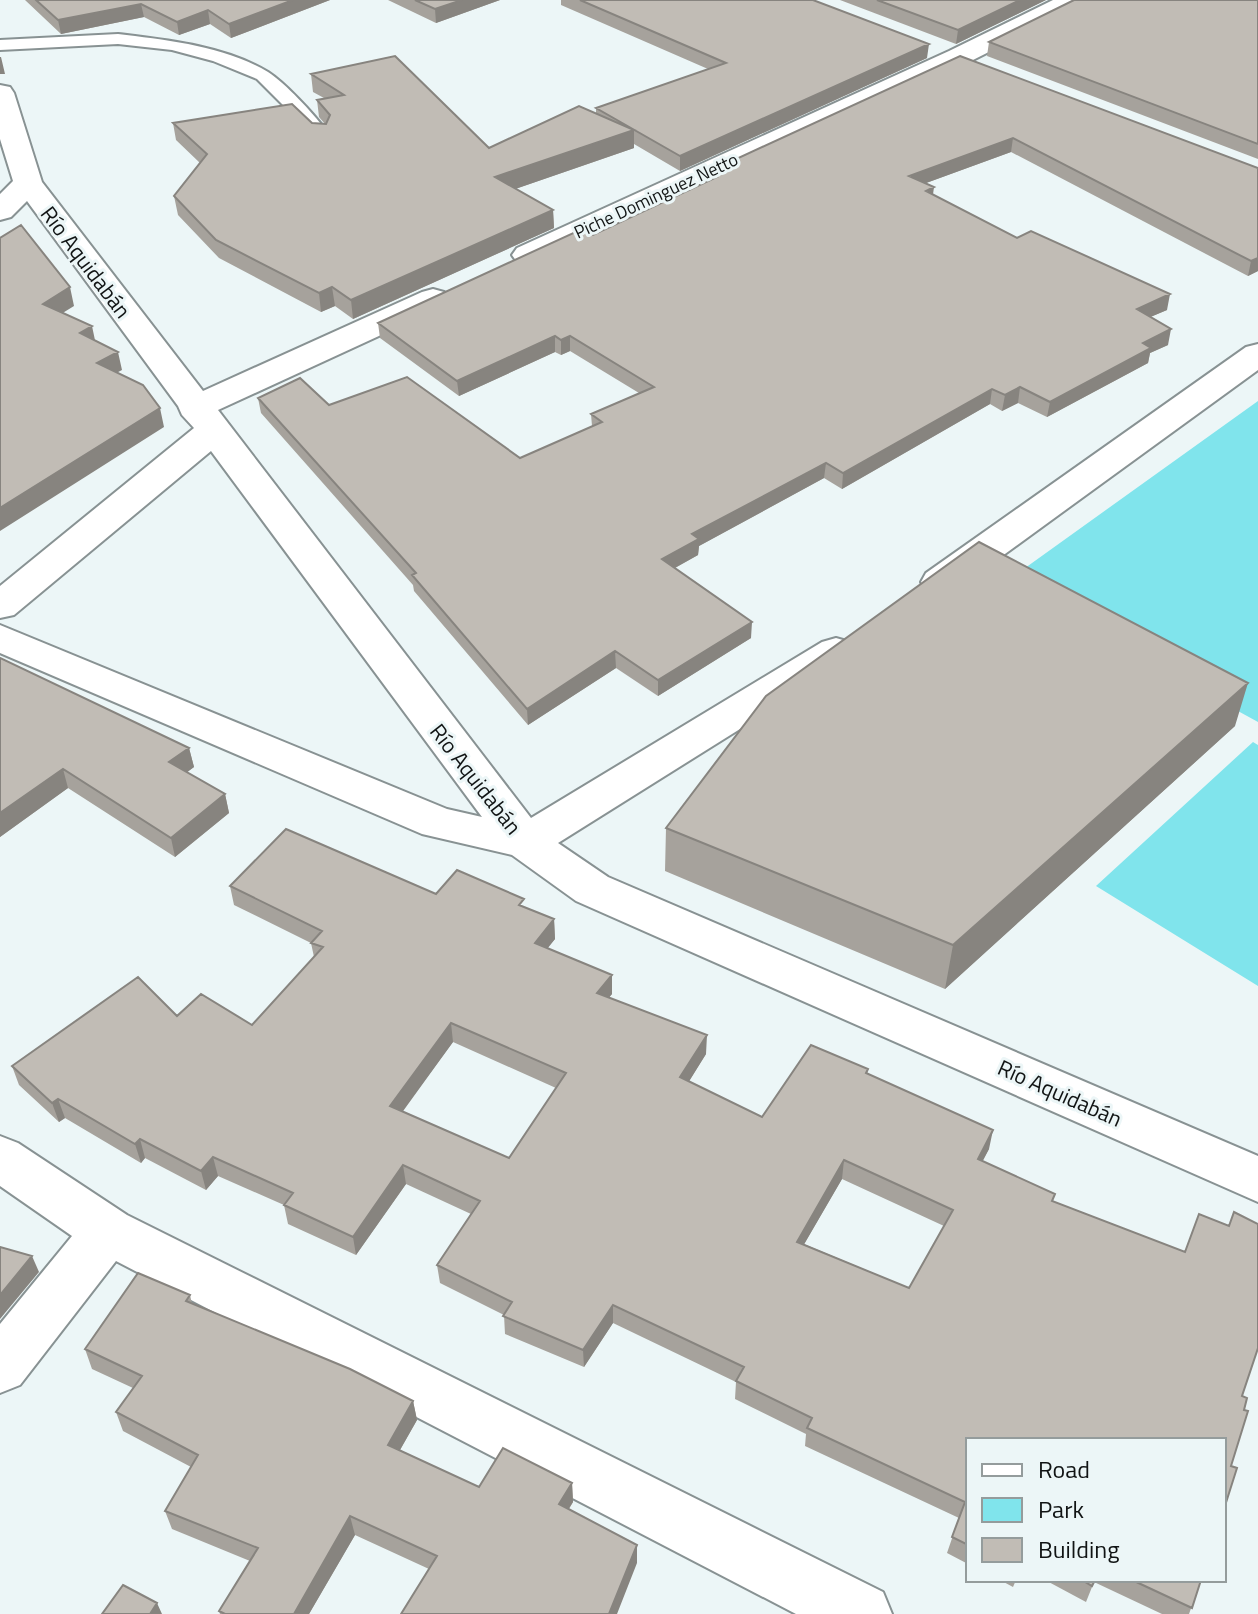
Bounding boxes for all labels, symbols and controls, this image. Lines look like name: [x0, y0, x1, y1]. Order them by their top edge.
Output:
street label: Piche Dominguez Netto: [569, 146, 742, 245]
street label: Río Aquidabán: [32, 199, 140, 325]
street label: Río Aquidabán: [422, 716, 530, 842]
street label: Río Aquidabán: [992, 1050, 1128, 1136]
legend: [966, 1438, 1226, 1582]
text: Road: [1038, 1451, 1090, 1487]
text: Park: [1038, 1491, 1084, 1527]
text: Building: [1038, 1531, 1120, 1567]

